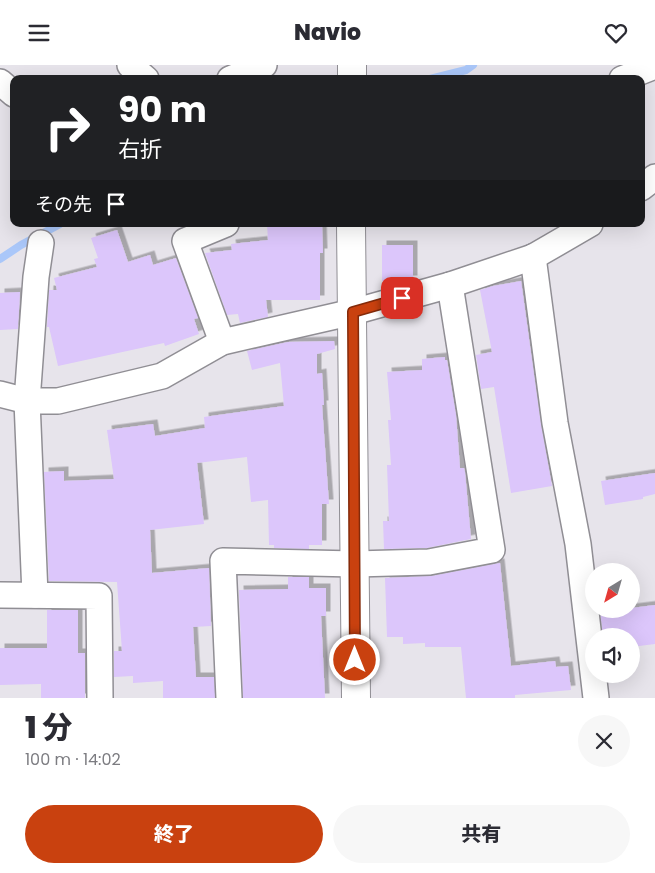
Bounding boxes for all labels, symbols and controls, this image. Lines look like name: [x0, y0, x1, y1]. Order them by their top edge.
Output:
text: Navio: [294, 17, 361, 48]
icon: menu: [25, 19, 53, 47]
icon: heart: [602, 19, 630, 47]
text: 90 m: [118, 85, 207, 134]
icon: right: [35, 95, 100, 160]
text: 右折: [118, 134, 162, 165]
icon: arrive: [102, 190, 130, 218]
text: その先: [35, 191, 92, 218]
pin: [381, 277, 423, 319]
icon: arrive: [388, 284, 416, 312]
north arrow: [585, 563, 640, 617]
map controls: [585, 563, 640, 683]
button: sound: [585, 628, 640, 683]
position arrow: [328, 633, 380, 685]
text: 1 分: [25, 706, 72, 749]
button: close: [578, 715, 630, 767]
text: 100 m · 14:02: [25, 748, 121, 771]
button: 終了: [25, 805, 323, 863]
button: 共有: [333, 805, 630, 863]

